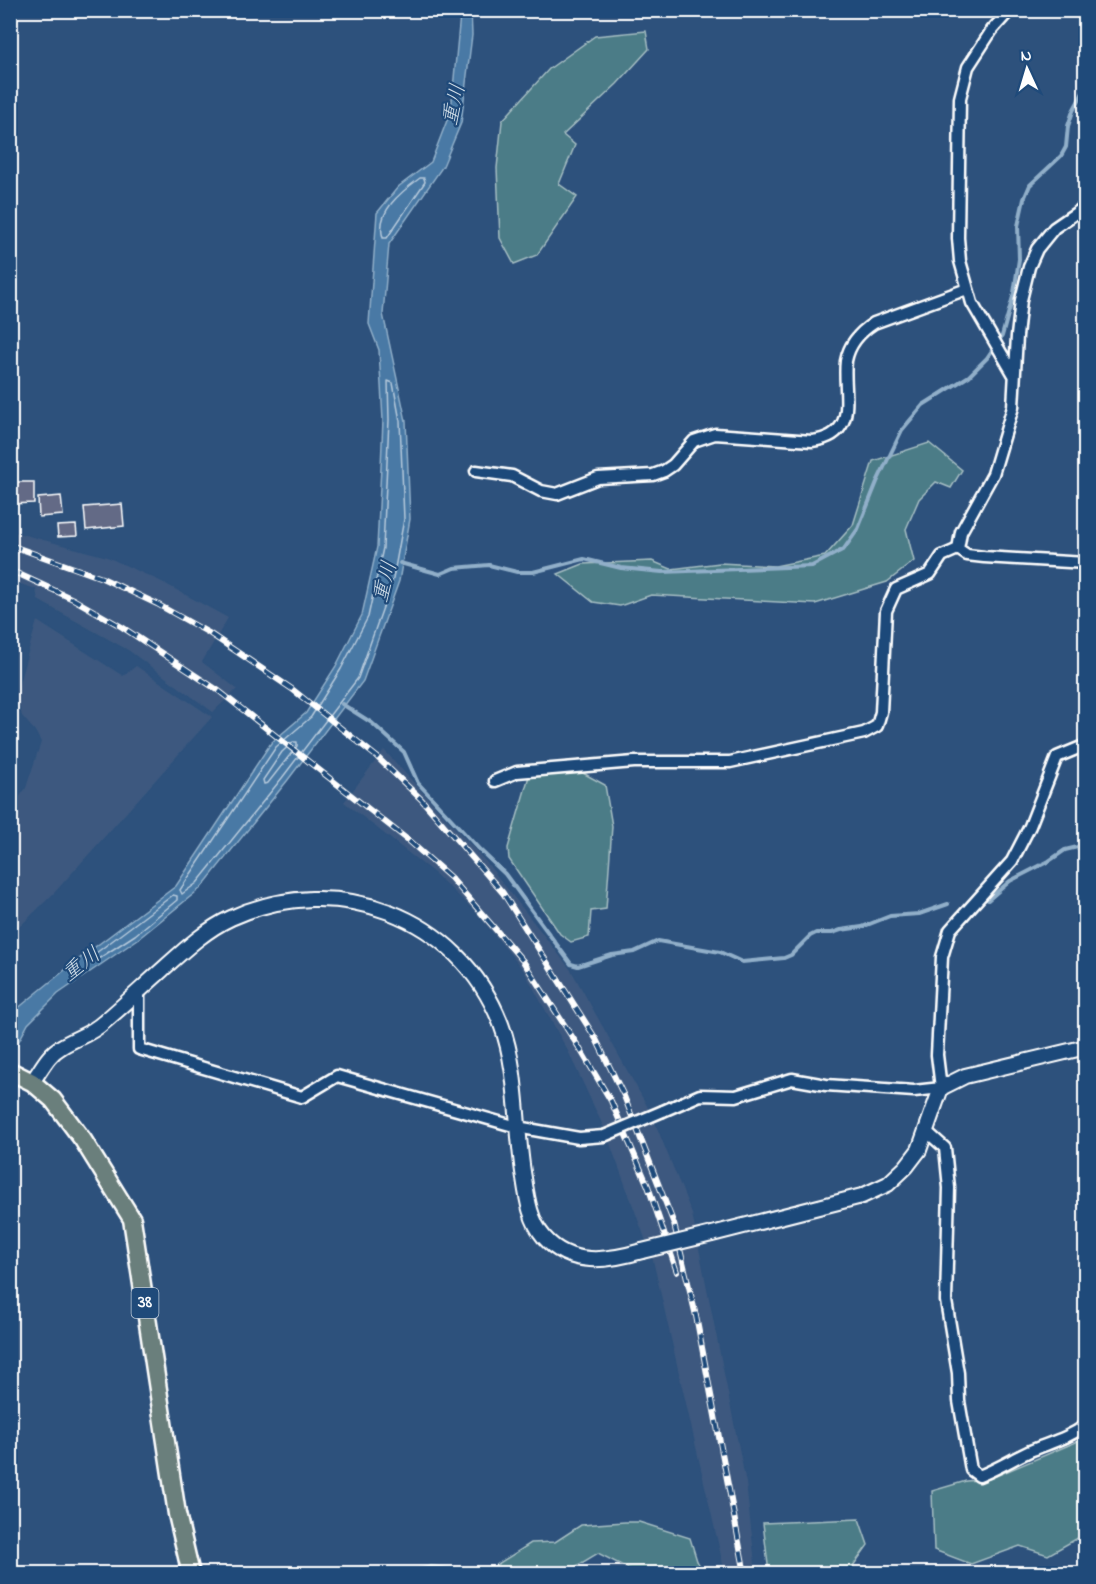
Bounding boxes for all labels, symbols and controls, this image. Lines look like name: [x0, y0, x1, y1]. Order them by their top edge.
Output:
north arrow: [997, 39, 1057, 99]
text: N: [1020, 44, 1033, 68]
water label: 重川: [436, 81, 474, 129]
water label: 重川: [366, 558, 406, 606]
water label: 重川: [56, 940, 108, 990]
road number: 38: [132, 1288, 158, 1318]

